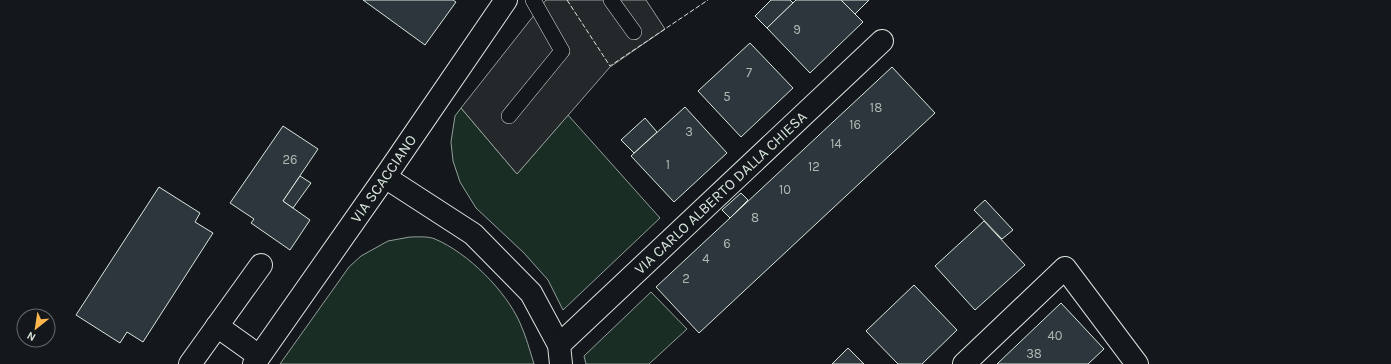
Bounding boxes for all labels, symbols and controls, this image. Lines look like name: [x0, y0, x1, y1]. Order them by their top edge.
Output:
house number: 9: [793, 22, 801, 37]
house number: 7: [746, 65, 752, 80]
house number: 5: [723, 89, 731, 104]
house number: 18: [870, 100, 882, 115]
street label: VIA CARLO ALBERTO DALLA CHIESA: [631, 107, 811, 278]
house number: 16: [849, 117, 861, 132]
house number: 3: [685, 124, 693, 139]
street label: VIA SCACCIANO: [347, 131, 420, 226]
house number: 14: [830, 136, 842, 151]
house number: 26: [283, 152, 297, 167]
house number: 1: [666, 157, 670, 172]
house number: 12: [808, 159, 820, 174]
house number: 10: [779, 182, 791, 197]
house number: 8: [751, 210, 759, 225]
house number: 6: [723, 236, 731, 251]
house number: 4: [702, 251, 710, 266]
house number: 2: [682, 271, 690, 286]
north arrow: [16, 308, 56, 348]
house number: 40: [1048, 328, 1063, 343]
text: N: [25, 329, 38, 344]
house number: 38: [1026, 346, 1042, 361]

